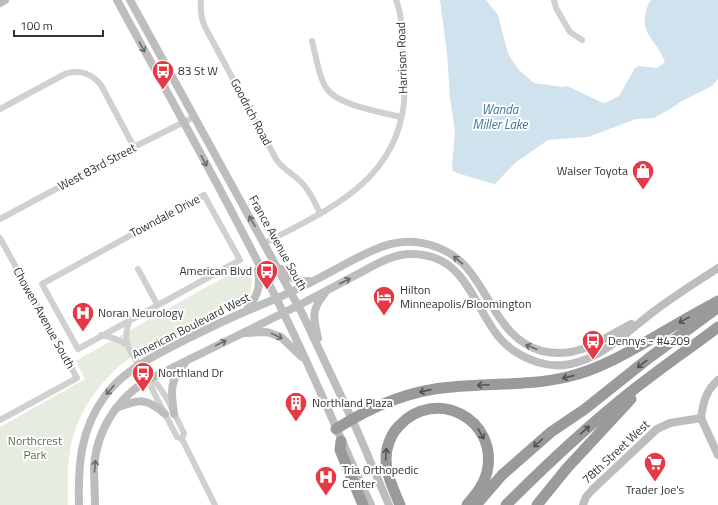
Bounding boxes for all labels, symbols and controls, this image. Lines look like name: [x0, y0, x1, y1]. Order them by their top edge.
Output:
scale bar: [14, 12, 103, 38]
text: 100 m: [20, 16, 53, 35]
street label: Harrison Road: [391, 22, 412, 94]
one-way arrow: [139, 40, 147, 52]
bus stop icon: 83 St W: [150, 58, 176, 91]
place label: 83 St W: [178, 61, 218, 80]
street label: Goodrich Road: [226, 75, 277, 149]
water label: Wanda Miller Lake: [473, 99, 528, 134]
street label: West 83rd Street: [54, 138, 140, 195]
one-way arrow: [201, 155, 208, 167]
shop icon: Walser Toyota: [630, 158, 656, 191]
place label: Walser Toyota: [557, 161, 628, 180]
street label: Towndale Drive: [126, 189, 203, 242]
street label: France Avenue South: [244, 192, 313, 294]
one-way arrow: [248, 215, 255, 227]
one-way arrow: [453, 256, 463, 265]
bus stop icon: American Blvd: [254, 258, 280, 291]
place label: American Blvd: [179, 261, 252, 280]
street label: Chowen Avenue South: [9, 264, 80, 372]
one-way arrow: [339, 277, 351, 284]
place label: Hilton Minneapolis/Bloomington: [400, 280, 531, 313]
hotel icon: Hilton Minneapolis/Bloomington: [371, 284, 397, 317]
street label: American Boulevard West: [128, 287, 254, 364]
hospital icon: Noran Neurology: [70, 300, 96, 333]
place label: Noran Neurology: [98, 303, 184, 322]
one-way arrow: [678, 316, 690, 324]
bus stop icon: Dennys - #4209: [580, 328, 606, 361]
place label: Dennys - #4209: [608, 331, 690, 350]
one-way arrow: [271, 333, 283, 340]
one-way arrow: [215, 339, 227, 346]
one-way arrow: [526, 343, 538, 350]
one-way arrow: [636, 359, 647, 368]
bus stop icon: Northland Dr: [130, 360, 156, 393]
place label: Northland Dr: [158, 363, 223, 382]
one-way arrow: [562, 373, 575, 381]
one-way arrow: [477, 381, 490, 388]
one-way arrow: [105, 385, 114, 395]
one-way arrow: [419, 387, 432, 395]
building icon: Northland Plaza: [283, 390, 309, 423]
place label: Northland Plaza: [312, 393, 393, 412]
street label: 78th Street West: [578, 415, 654, 488]
one-way arrow: [580, 426, 590, 435]
one-way arrow: [477, 428, 485, 440]
park label: Northcrest Park: [8, 431, 63, 464]
one-way arrow: [533, 438, 544, 447]
one-way arrow: [383, 448, 390, 461]
supermarket icon: Trader Joe's: [642, 450, 668, 483]
one-way arrow: [91, 460, 99, 473]
place label: Tria Orthopedic Center: [342, 460, 418, 493]
hospital icon: Tria Orthopedic Center: [313, 464, 339, 497]
place label: Trader Joe's: [626, 480, 685, 499]

